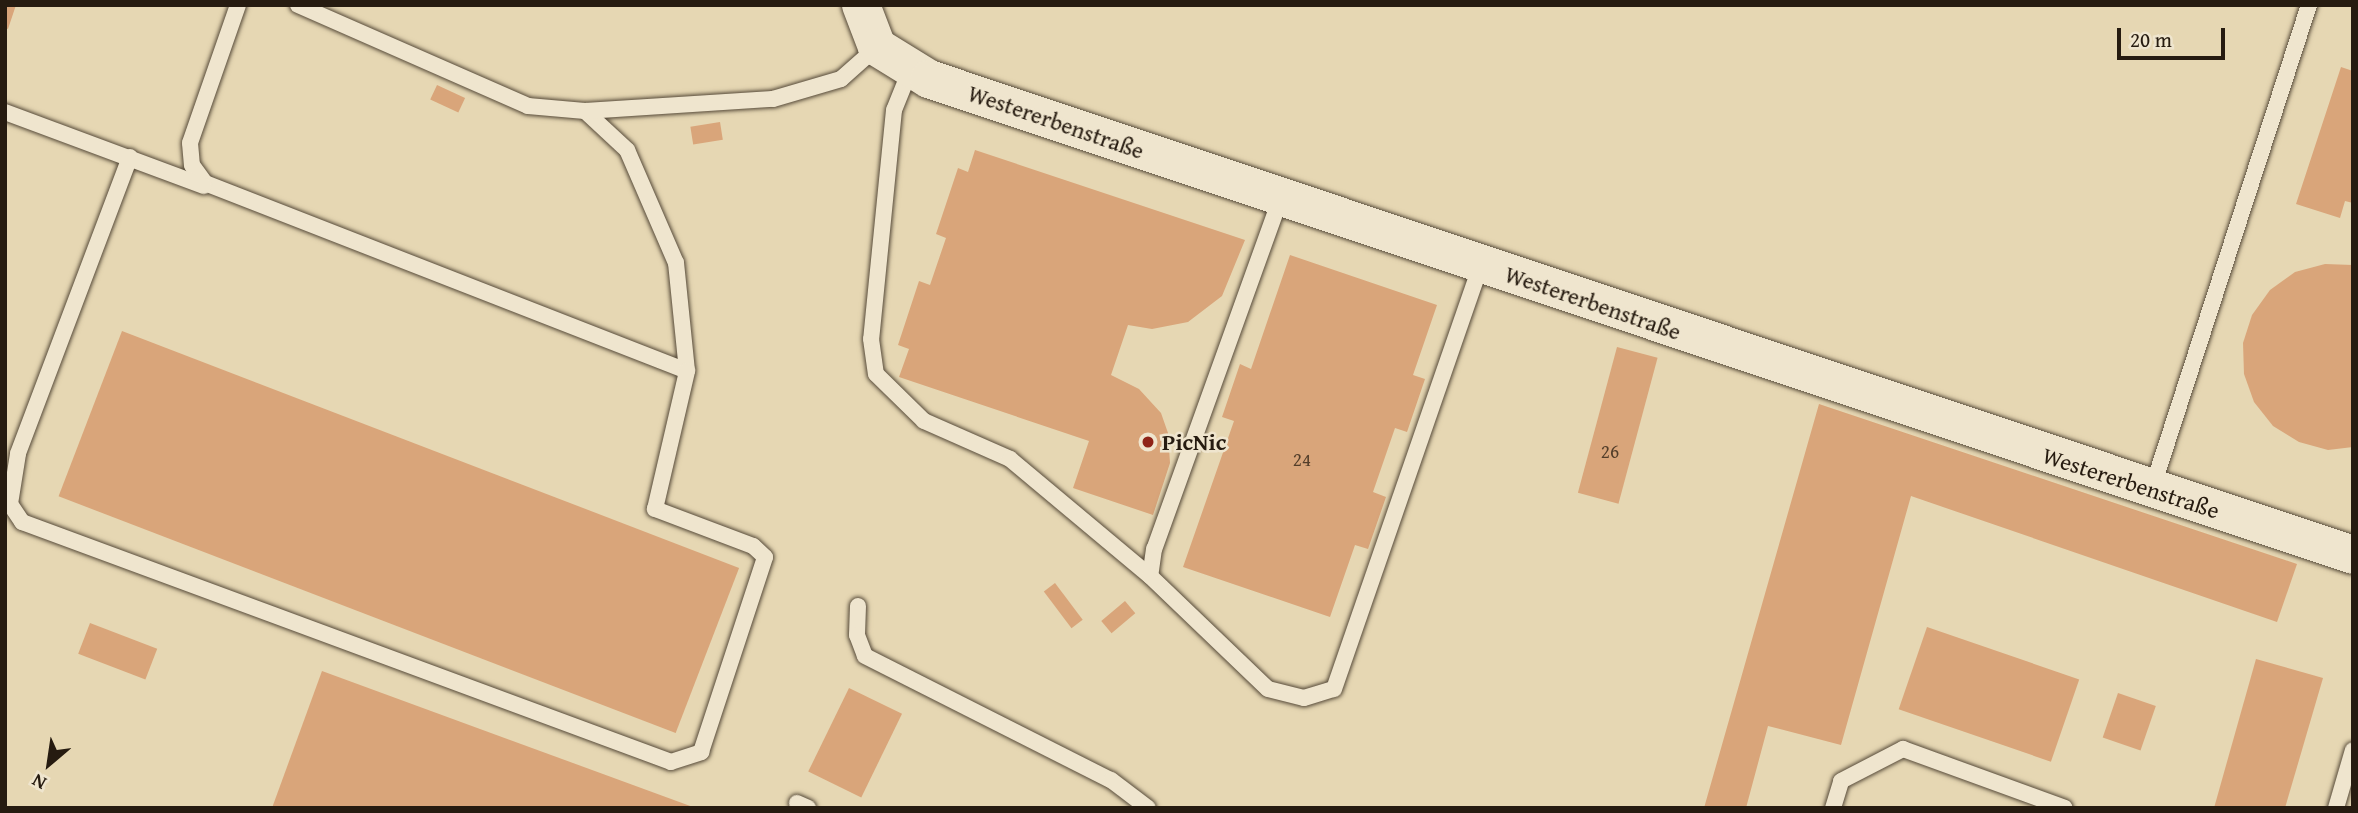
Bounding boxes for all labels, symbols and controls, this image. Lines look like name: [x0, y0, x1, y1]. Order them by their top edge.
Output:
scale bar: [2120, 14, 2228, 58]
text: 20 m: [2130, 24, 2172, 55]
street label: Westererbenstraße: [964, 79, 1148, 165]
street label: Westererbenstraße: [1501, 260, 1685, 346]
place label: PicNic: [1162, 428, 1226, 456]
marker: PicNic: [1140, 434, 1156, 450]
house number: 26: [1601, 441, 1619, 463]
street label: Westererbenstraße: [2039, 441, 2223, 525]
house number: 24: [1293, 449, 1311, 471]
north arrow: [14, 729, 84, 799]
text: N: [26, 767, 51, 798]

